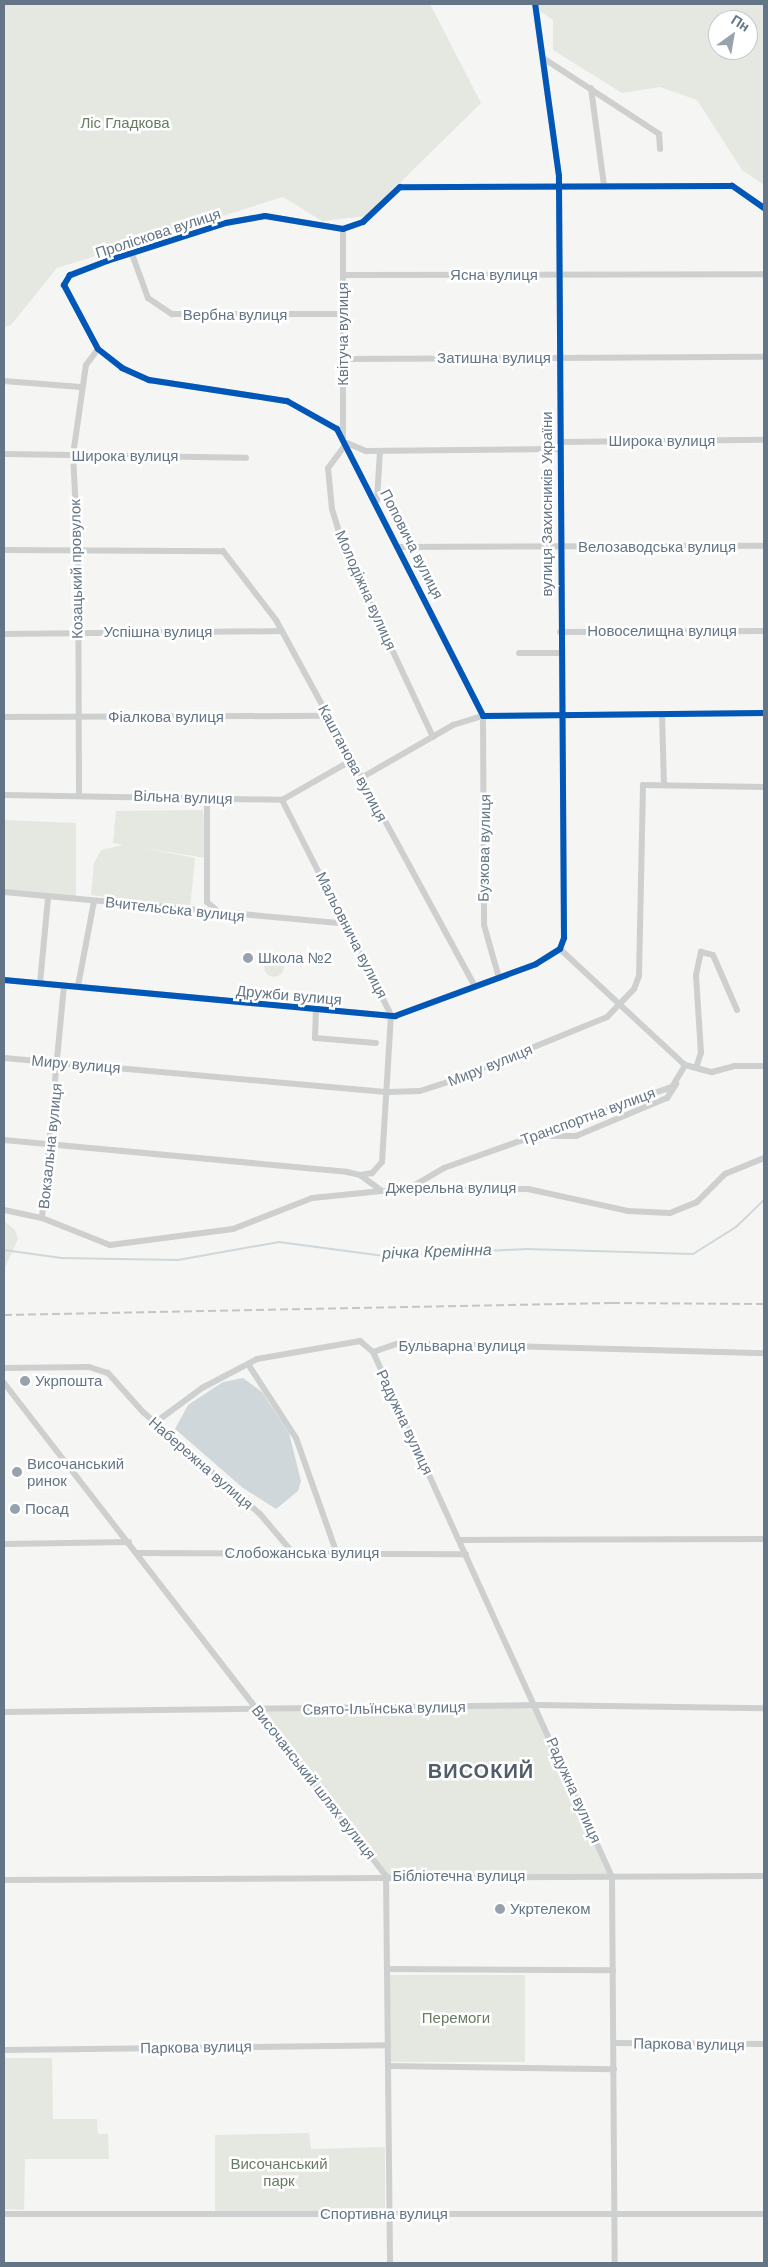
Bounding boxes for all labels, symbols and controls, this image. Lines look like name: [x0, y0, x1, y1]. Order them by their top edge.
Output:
north arrow: [708, 10, 758, 60]
text: Пн: [728, 11, 753, 35]
park label: Ліс Гладкова: [80, 114, 170, 132]
street label: Проліскова вулиця: [93, 204, 223, 262]
street label: Ясна вулиця: [450, 266, 538, 284]
street label: Квітуча вулиця: [334, 282, 352, 386]
street label: Вербна вулиця: [183, 306, 287, 324]
street label: Затишна вулиця: [437, 349, 551, 367]
street label: вулиця Захисників України: [538, 411, 556, 597]
street label: Широка вулиця: [609, 432, 715, 450]
street label: Широка вулиця: [72, 447, 178, 465]
street label: Поповича вулиця: [377, 486, 447, 602]
street label: Козацький провулок: [66, 499, 86, 639]
street label: Молодіжна вулиця: [332, 527, 400, 653]
street label: Велозаводська вулиця: [578, 538, 736, 556]
street label: Новоселищна вулиця: [587, 622, 737, 640]
street label: Успішна вулиця: [104, 623, 212, 641]
street label: Каштанова вулиця: [315, 701, 391, 825]
street label: Фіалкова вулиця: [108, 708, 224, 726]
street label: Вільна вулиця: [133, 786, 233, 808]
street label: Бузкова вулиця: [474, 794, 494, 902]
street label: Мальовнича вулиця: [312, 869, 392, 1001]
street label: Вчительська вулиця: [104, 893, 246, 925]
place label: Школа №2: [258, 949, 332, 967]
marker: Школа №2: [242, 952, 254, 964]
street label: Дружби вулиця: [235, 981, 343, 1009]
street label: Миру вулиця: [445, 1040, 535, 1090]
street label: Миру вулиця: [31, 1051, 121, 1077]
street label: Вокзальна вулиця: [34, 1082, 66, 1210]
street label: Транспортна вулиця: [518, 1083, 658, 1149]
street label: Джерельна вулиця: [386, 1179, 516, 1197]
water label: річка Кремінна: [382, 1240, 492, 1264]
street label: Бульварна вулиця: [398, 1337, 526, 1355]
street label: Радужна вулиця: [373, 1367, 437, 1477]
place label: Укрпошта: [35, 1372, 102, 1390]
marker: Укрпошта: [19, 1375, 31, 1387]
street label: Набережна вулиця: [145, 1413, 257, 1513]
place label: Височанський ринок: [27, 1454, 124, 1489]
marker: Височанський ринок: [11, 1466, 23, 1478]
place label: Посад: [25, 1500, 69, 1518]
marker: Посад: [9, 1503, 21, 1515]
street label: Слобожанська вулиця: [225, 1544, 379, 1562]
street label: Свято-Ільїнська вулиця: [302, 1698, 466, 1718]
street label: Височанський шлях вулиця: [248, 1701, 380, 1863]
street label: Радужна вулиця: [543, 1734, 605, 1846]
district label: ВИСОКИЙ: [427, 1759, 535, 1783]
street label: Бібліотечна вулиця: [392, 1867, 526, 1885]
place label: Укртелеком: [510, 1900, 590, 1918]
marker: Укртелеком: [494, 1903, 506, 1915]
park label: Перемоги: [422, 2009, 490, 2027]
street label: Паркова вулиця: [633, 2034, 745, 2054]
street label: Паркова вулиця: [140, 2037, 252, 2057]
park label: Височанський парк: [230, 2154, 328, 2189]
street label: Спортивна вулиця: [320, 2205, 448, 2223]

